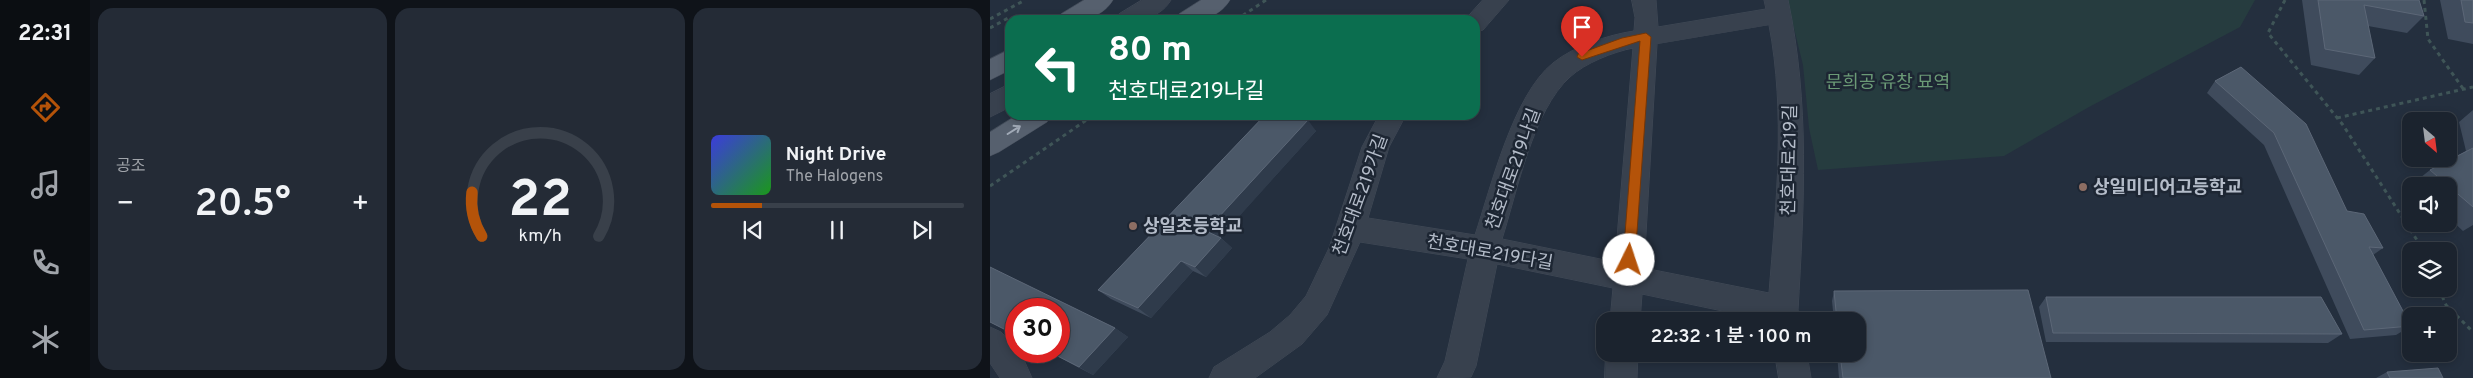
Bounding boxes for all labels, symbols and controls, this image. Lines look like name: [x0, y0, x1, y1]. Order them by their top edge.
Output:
pin: [1561, 6, 1603, 57]
icon: arrive: [1568, 13, 1596, 41]
text: 22:31: [18, 21, 72, 48]
text: 80 m: [1108, 29, 1192, 73]
icon: left: [1025, 35, 1090, 100]
park label: 문희공 유창 묘역: [1826, 72, 1950, 95]
text: 천호대로219나길: [1108, 79, 1264, 106]
icon: directions: [28, 90, 63, 125]
street label: 천호대로219길: [1778, 104, 1803, 216]
street label: 천호대로219나길: [1482, 106, 1547, 234]
north arrow: [2402, 112, 2458, 168]
map controls: [2402, 112, 2457, 362]
one-way arrow: [1006, 125, 1020, 135]
street label: 천호대로219가길: [1329, 132, 1394, 260]
text: Night Drive: [786, 143, 886, 167]
text: 공조: [116, 157, 145, 177]
icon: music: [28, 167, 63, 202]
text: The Halogens: [786, 167, 883, 187]
text: 22: [508, 169, 572, 235]
place label: 상일미디어고등학교: [2093, 177, 2242, 200]
button: sound: [2402, 177, 2457, 232]
text: 20.5°: [195, 181, 291, 230]
marker: 상일미디어고등학교: [2077, 181, 2089, 193]
text: −: [116, 187, 134, 223]
text: +: [351, 187, 369, 223]
icon: previous: [739, 216, 767, 244]
icon: pause: [823, 216, 851, 244]
icon: next: [908, 216, 936, 244]
place label: 상일초등학교: [1143, 216, 1242, 239]
marker: 상일초등학교: [1127, 220, 1139, 232]
text: km/h: [518, 225, 562, 248]
street label: 천호대로219다길: [1425, 231, 1555, 276]
position arrow: [1602, 233, 1654, 285]
button: layers: [2402, 242, 2457, 297]
icon: phone: [28, 245, 63, 280]
speed limit sign: 30: [1005, 298, 1070, 363]
button: +: [2402, 307, 2457, 362]
icon: climate: [28, 322, 63, 357]
text: 22:32 · 1 분 · 100 m: [1651, 325, 1811, 349]

